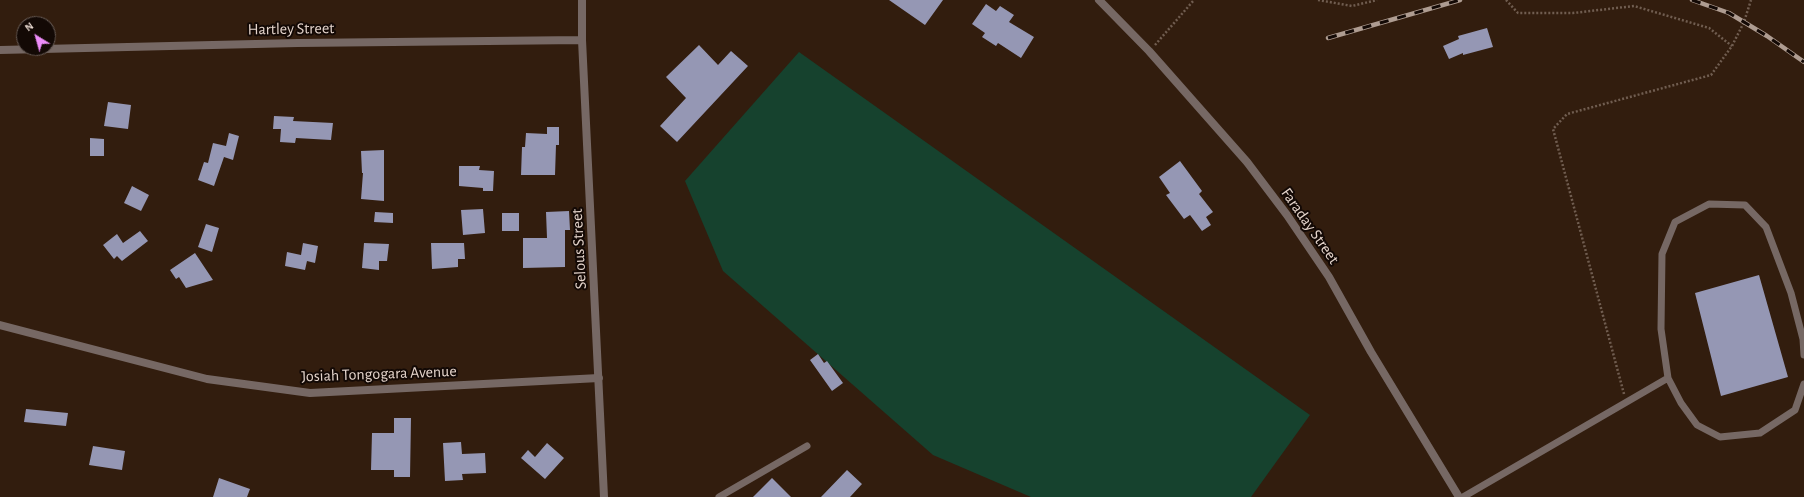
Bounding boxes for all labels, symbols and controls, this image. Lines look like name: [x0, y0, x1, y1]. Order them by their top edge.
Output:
north arrow: [16, 16, 56, 56]
street label: Hartley Street: [248, 19, 334, 39]
text: N: [23, 20, 35, 34]
street label: Faraday Street: [1277, 184, 1343, 268]
street label: Selous Street: [567, 208, 591, 290]
street label: Josiah Tongogara Avenue: [301, 362, 457, 386]

